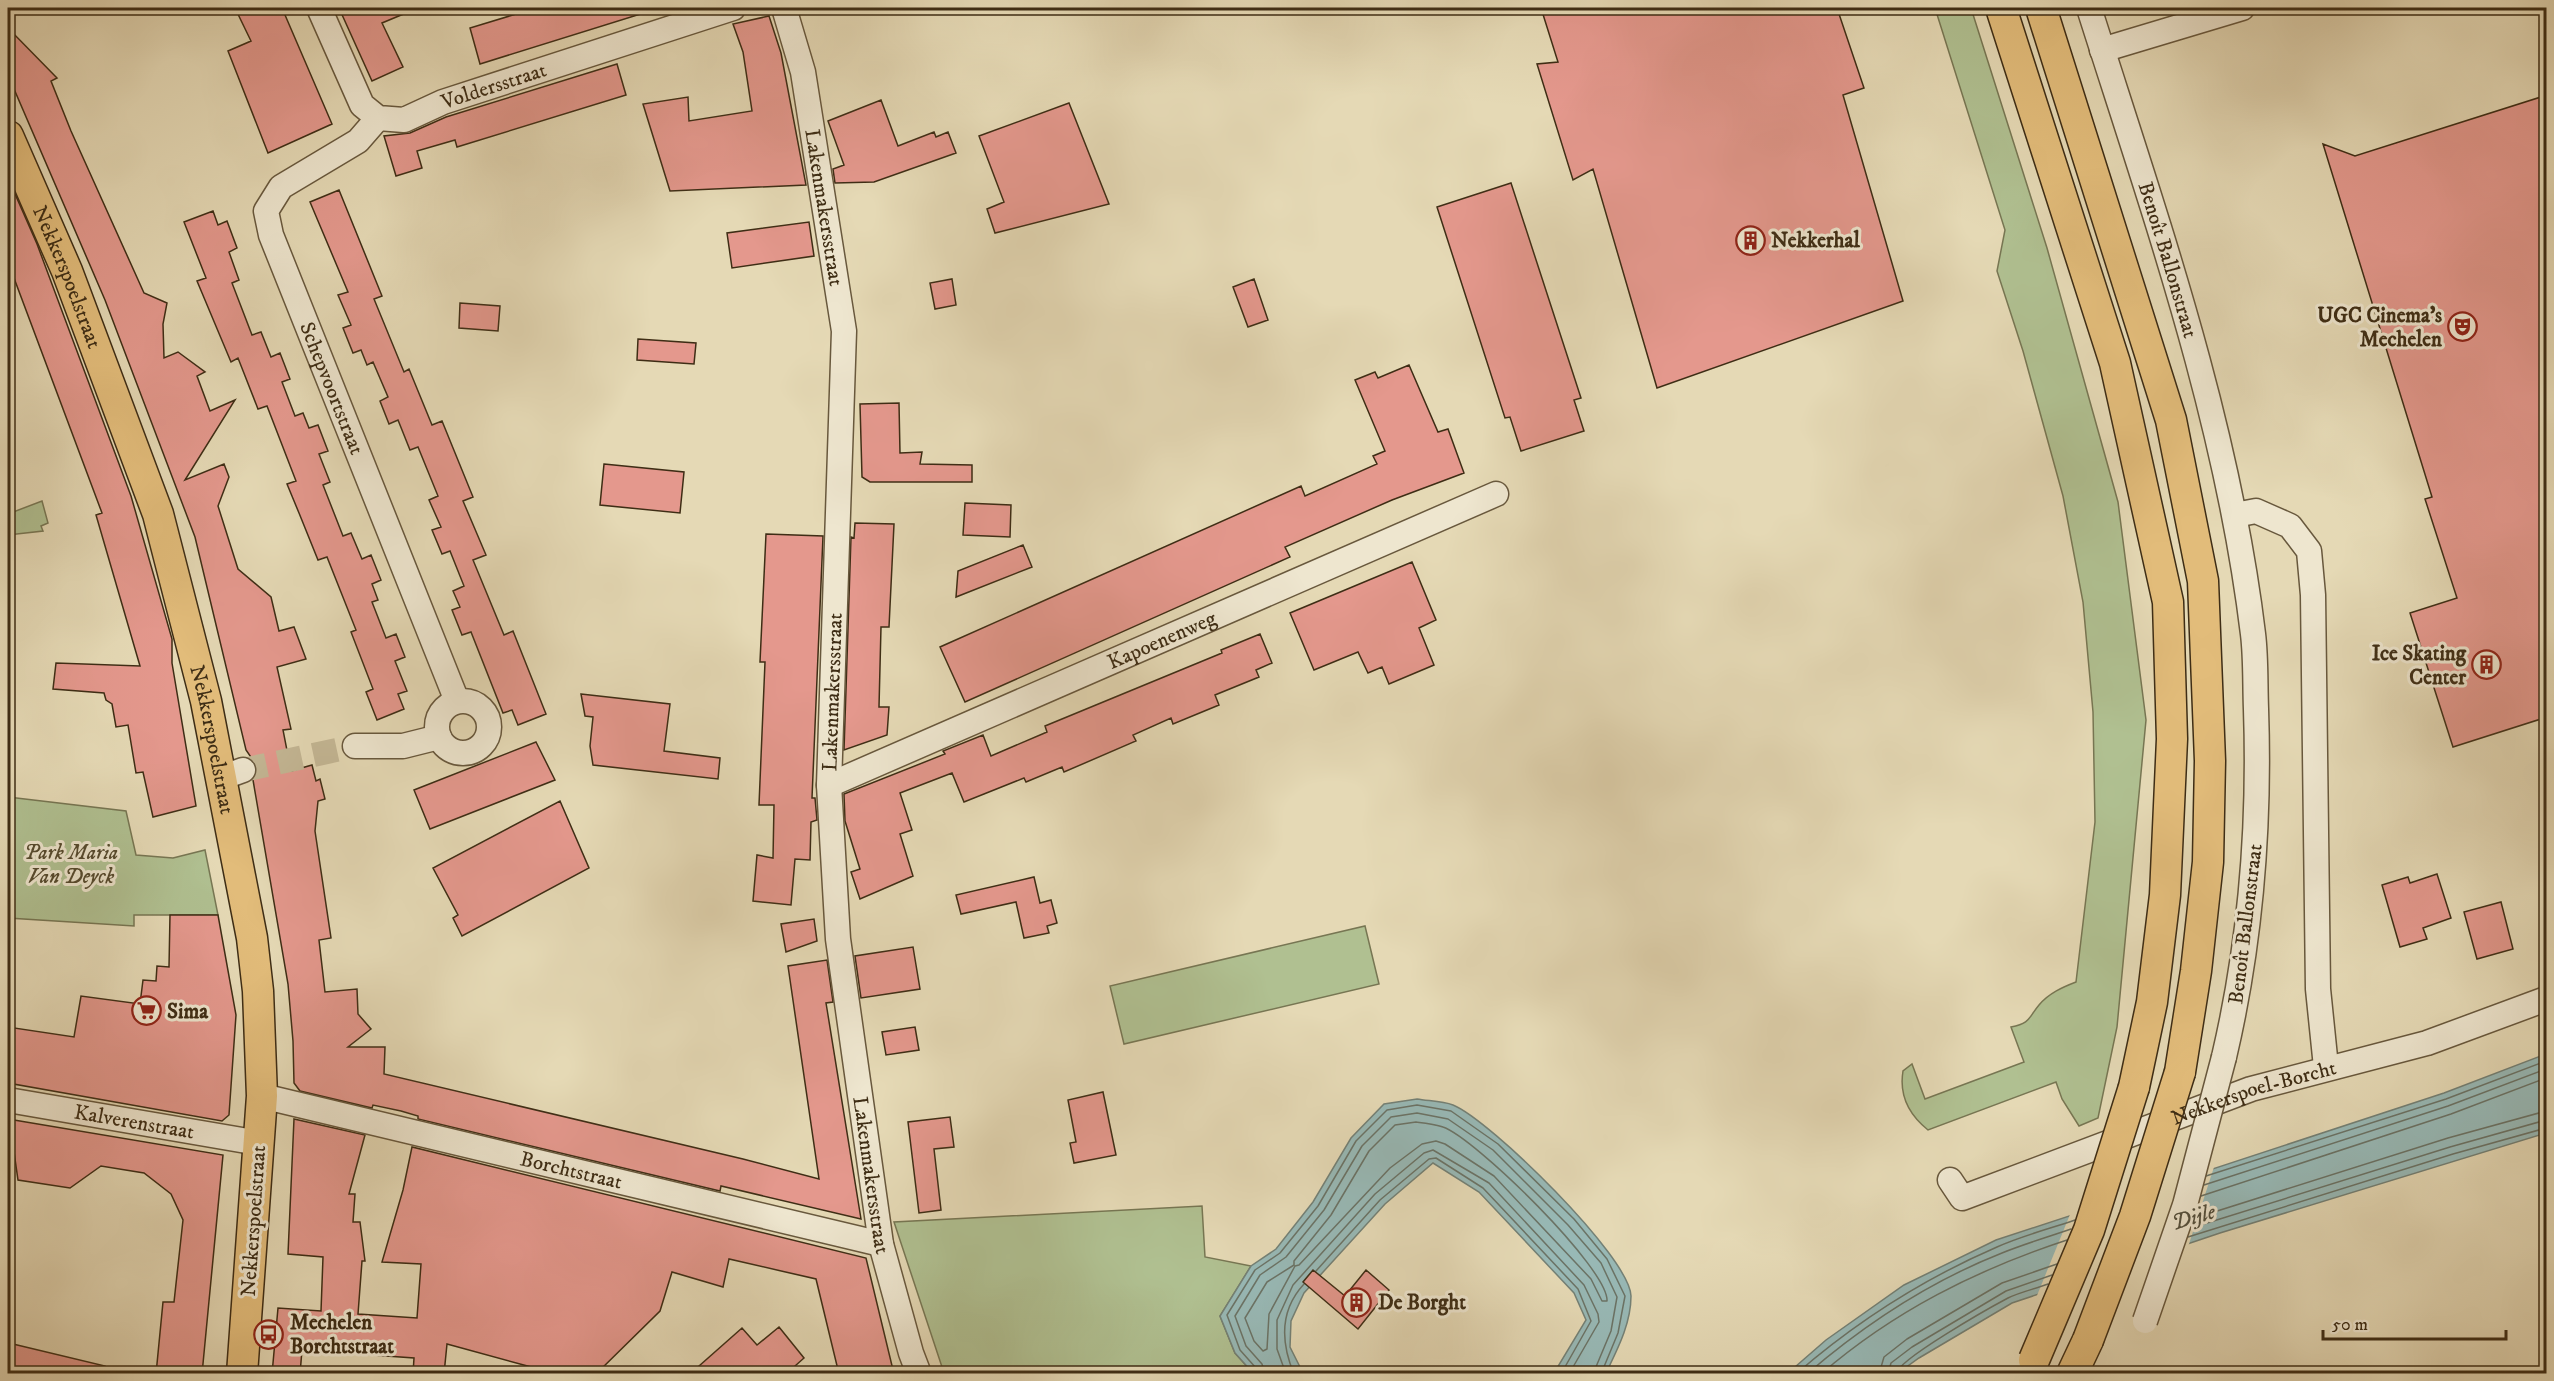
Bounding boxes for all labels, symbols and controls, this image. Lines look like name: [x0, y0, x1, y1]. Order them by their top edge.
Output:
street label: Voldersstraat: [437, 57, 550, 116]
street label: Lakenmakersstraat: [798, 127, 849, 288]
street label: Benoît Ballonstraat: [2132, 179, 2203, 341]
street label: Nekkerspoelstraat: [26, 202, 107, 352]
building icon: Nekkerhal: [1734, 224, 1766, 256]
place label: Nekkerhal: [1771, 228, 1861, 254]
place label: UGC Cinema's Mechelen: [2317, 303, 2443, 353]
theatre icon: UGC Cinema's Mechelen: [2447, 311, 2479, 343]
street label: Schepvoortstraat: [293, 319, 369, 459]
street label: Kapoenenweg: [1104, 605, 1221, 676]
street label: Lakenmakersstraat: [817, 612, 849, 772]
place label: Ice Skating Center: [2372, 641, 2467, 691]
building icon: Ice Skating Center: [2471, 649, 2503, 681]
street label: Nekkerspoelstraat: [183, 662, 240, 817]
park label: Park Maria Van Deyck: [24, 840, 118, 890]
street label: Benoît Ballonstraat: [2223, 842, 2269, 1006]
supermarket icon: Sima: [130, 995, 162, 1027]
place label: Sima: [167, 999, 209, 1025]
street label: Nekkerspoel-Borcht: [2168, 1055, 2339, 1132]
street label: Lakenmakersstraat: [846, 1095, 895, 1257]
street label: Kalverenstraat: [72, 1100, 196, 1146]
street label: Nekkerspoelstraat: [236, 1144, 272, 1298]
street label: Borchtstraat: [517, 1146, 625, 1196]
water label: Dijle: [2168, 1198, 2219, 1237]
building icon: De Borght: [1341, 1286, 1373, 1318]
place label: De Borght: [1378, 1290, 1466, 1316]
scale bar: [2323, 1303, 2506, 1341]
place label: Mechelen Borchtstraat: [290, 1310, 394, 1360]
text: 50 m: [2332, 1314, 2368, 1336]
bus stop icon: Mechelen Borchtstraat: [253, 1318, 285, 1350]

